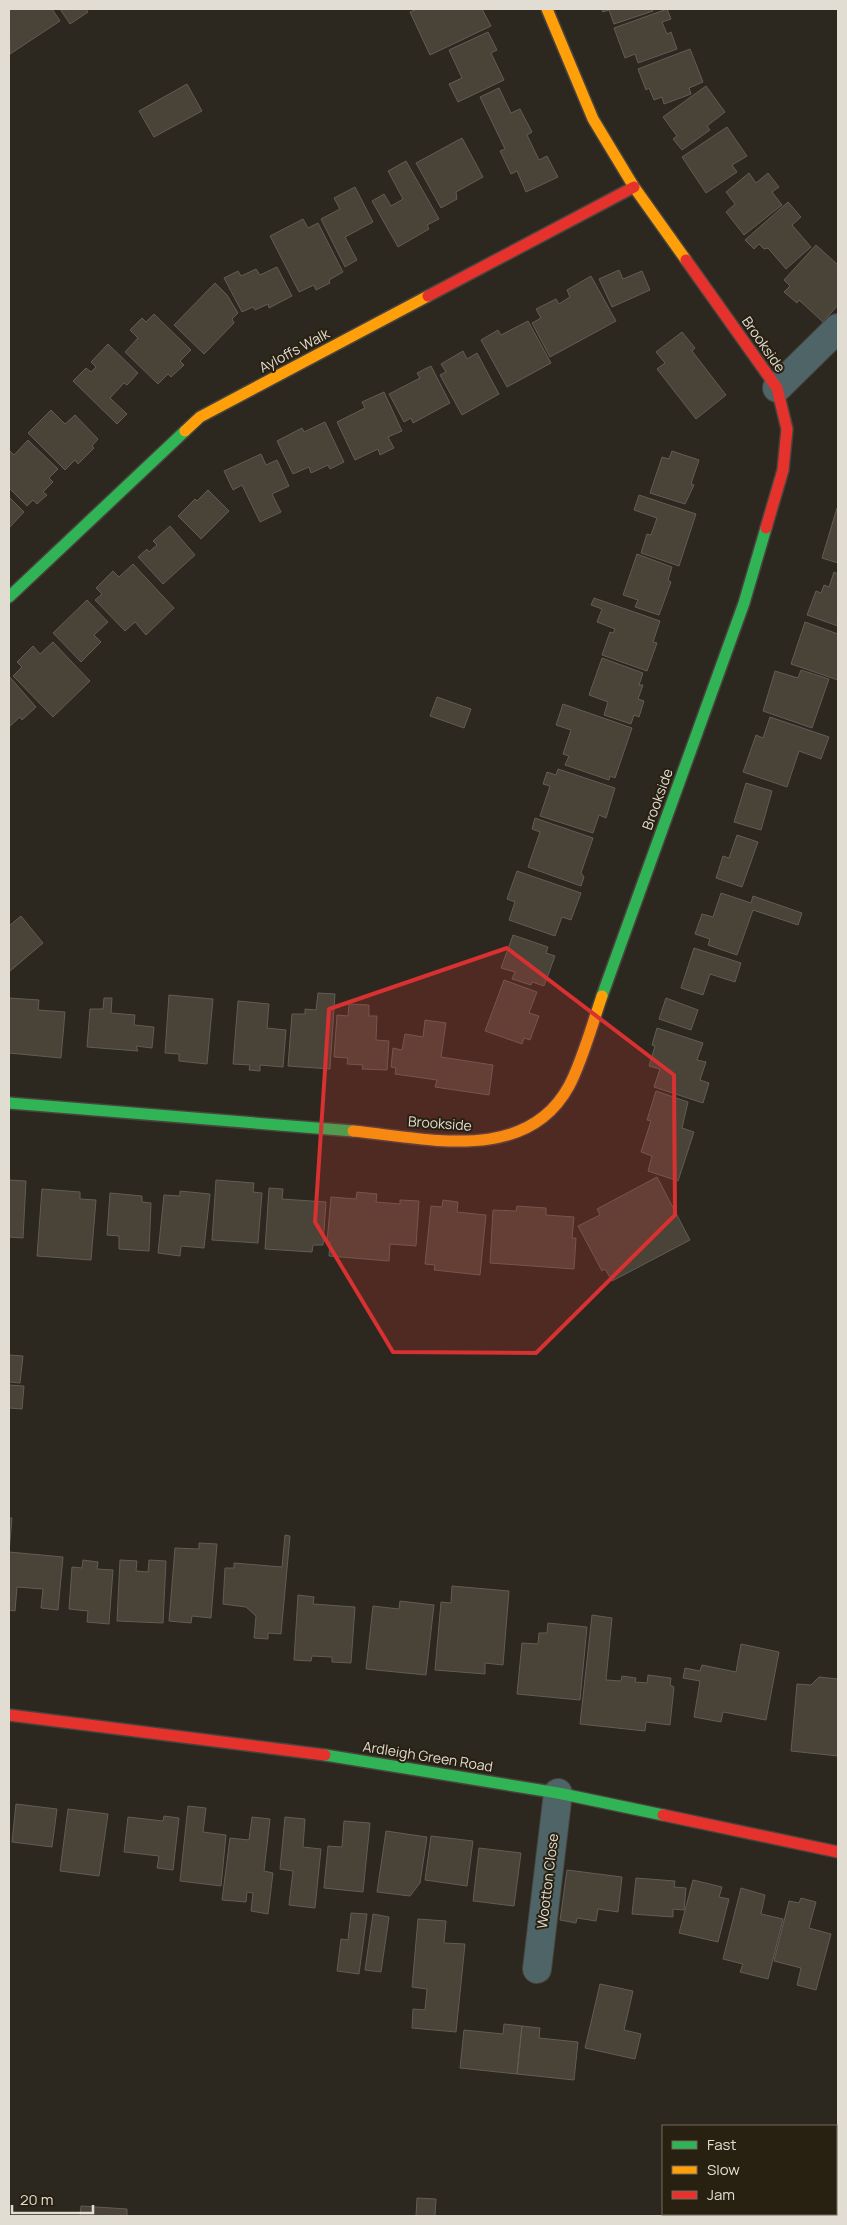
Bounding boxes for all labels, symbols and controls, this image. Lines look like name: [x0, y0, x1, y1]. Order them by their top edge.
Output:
street label: Brookside: [738, 312, 790, 376]
street label: Ayloffs Walk: [256, 323, 333, 376]
street label: Brookside: [637, 766, 677, 832]
street label: Brookside: [407, 1111, 473, 1135]
street label: Ardleigh Green Road: [362, 1736, 494, 1776]
street label: Wootton Close: [532, 1832, 562, 1930]
legend: [662, 2125, 837, 2215]
text: Fast: [707, 2134, 736, 2155]
text: Slow: [707, 2159, 740, 2180]
scale bar: [12, 2182, 94, 2214]
text: Jam: [707, 2184, 735, 2205]
text: 20 m: [20, 2189, 53, 2210]

